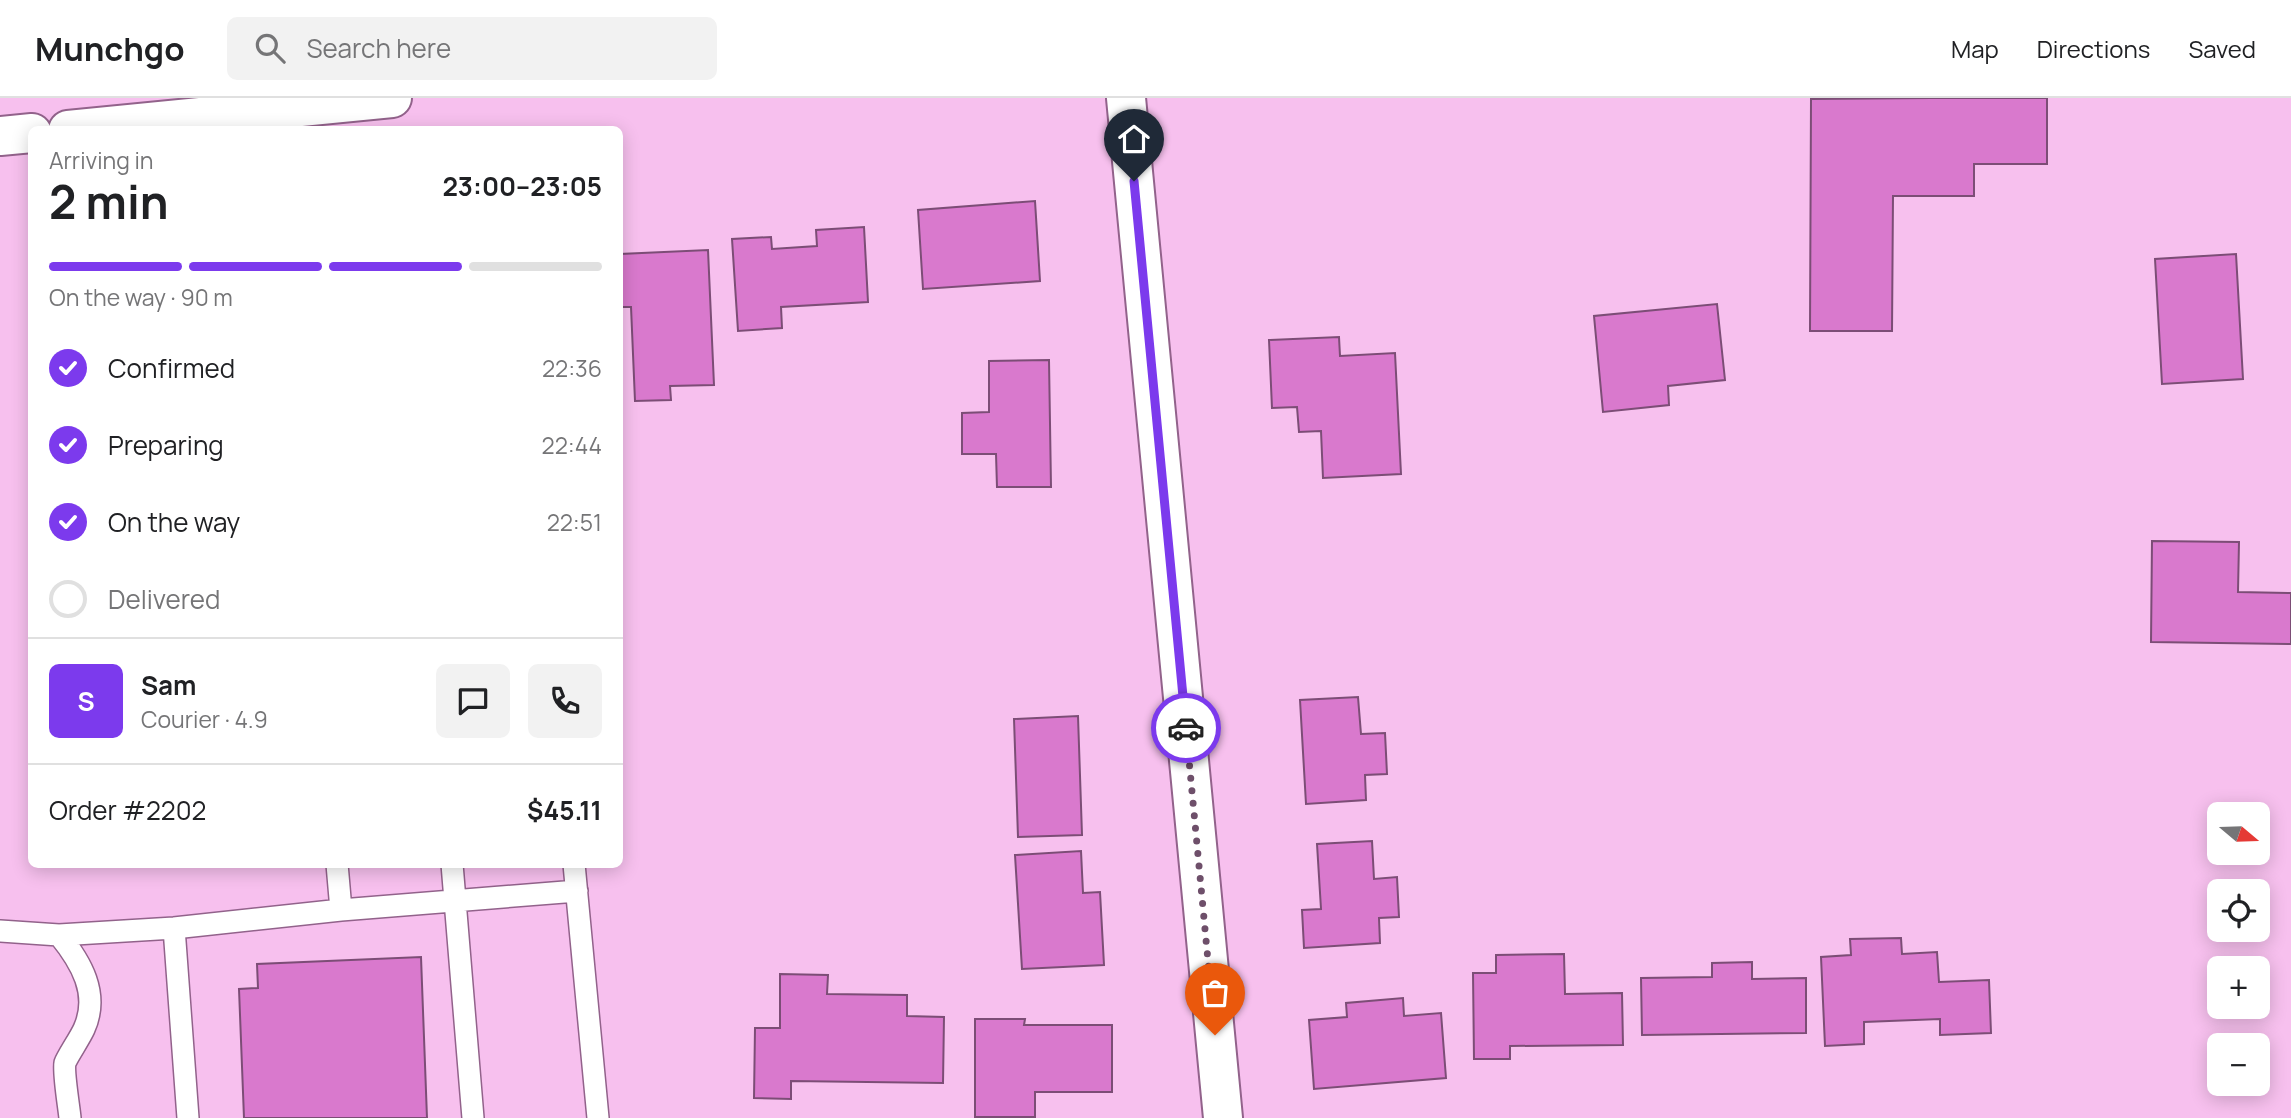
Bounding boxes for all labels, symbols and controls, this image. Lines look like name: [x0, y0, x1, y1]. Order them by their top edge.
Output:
search box: [227, 17, 717, 80]
text: Munchgo: [35, 26, 185, 71]
icon: search: [251, 29, 289, 67]
text: Search here: [307, 30, 451, 66]
text: Map: [1951, 32, 1999, 65]
text: Directions: [2037, 32, 2150, 65]
text: Saved: [2188, 32, 2256, 65]
pin: [1104, 109, 1164, 181]
icon: home: [1115, 120, 1153, 158]
text: Arriving in: [49, 144, 154, 176]
text: 23:00–23:05: [442, 168, 602, 204]
text: 2 min: [49, 170, 169, 233]
text: On the way · 90 m: [49, 281, 233, 313]
icon: check: [49, 349, 87, 387]
text: Confirmed: [108, 350, 235, 386]
text: 22:36: [542, 352, 602, 384]
icon: check: [49, 426, 87, 464]
text: Preparing: [108, 427, 224, 463]
text: 22:44: [542, 429, 602, 461]
icon: check: [49, 503, 87, 541]
text: On the way: [108, 504, 240, 540]
text: 22:51: [547, 506, 602, 538]
text: Delivered: [108, 581, 220, 617]
button: chat: [436, 664, 510, 738]
button: phone: [528, 664, 602, 738]
text: Sam: [141, 667, 196, 703]
text: S: [77, 683, 95, 719]
courier: [1151, 693, 1221, 763]
text: Courier · 4.9: [141, 703, 268, 735]
icon: car: [1167, 709, 1205, 747]
text: Order #2202: [49, 792, 206, 828]
text: $45.11: [527, 792, 602, 828]
north arrow: [2207, 802, 2270, 864]
map controls: [2207, 802, 2270, 1096]
button: locate: [2207, 879, 2270, 942]
button: +: [2207, 956, 2270, 1019]
pin: [1185, 963, 1245, 1035]
icon: bag: [1196, 974, 1234, 1012]
button: −: [2207, 1033, 2270, 1096]

